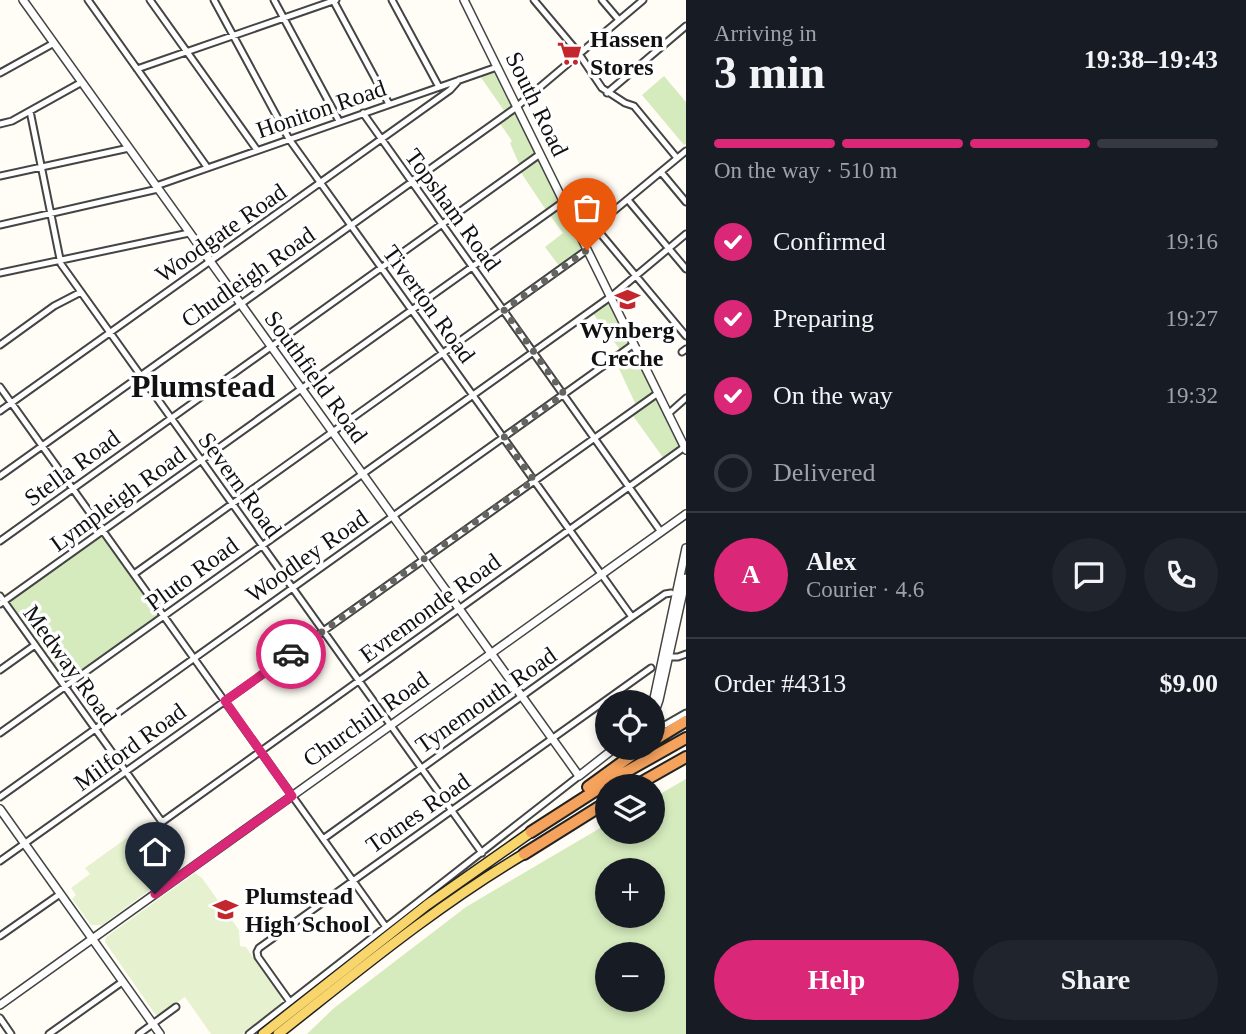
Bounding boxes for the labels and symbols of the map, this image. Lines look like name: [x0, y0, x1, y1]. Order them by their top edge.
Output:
place label: Hassen Stores: [590, 26, 663, 80]
supermarket icon: Hassen Stores: [556, 39, 584, 67]
street label: South Road: [501, 48, 573, 160]
street label: Honiton Road: [253, 75, 389, 143]
street label: Topsham Road: [400, 144, 506, 276]
street label: Woodgate Road: [151, 178, 291, 288]
pin: [557, 178, 617, 250]
street label: Chudleigh Road: [176, 221, 320, 333]
street label: Tiverton Road: [378, 240, 480, 368]
school or university icon: Wynberg Creche: [613, 285, 641, 313]
street label: Southfield Road: [259, 306, 373, 448]
place label: Wynberg Creche: [579, 317, 675, 371]
district label: Plumstead: [131, 368, 275, 404]
street label: Stella Road: [19, 425, 125, 511]
street label: Severn Road: [193, 427, 287, 543]
street label: Lympleigh Road: [45, 441, 191, 557]
street label: Woodley Road: [241, 504, 373, 608]
street label: Pluto Road: [141, 532, 243, 616]
street label: Evremonde Road: [355, 548, 505, 668]
street label: Medway Road: [18, 600, 122, 730]
courier: [256, 619, 326, 689]
street label: Tynemouth Road: [411, 642, 561, 758]
street label: Churchill Road: [298, 666, 434, 772]
street label: Milford Road: [69, 698, 191, 796]
street label: Totnes Road: [361, 768, 475, 858]
pin: [125, 822, 185, 894]
place label: Plumstead High School: [245, 883, 370, 937]
school or university icon: Plumstead High School: [211, 896, 239, 924]

